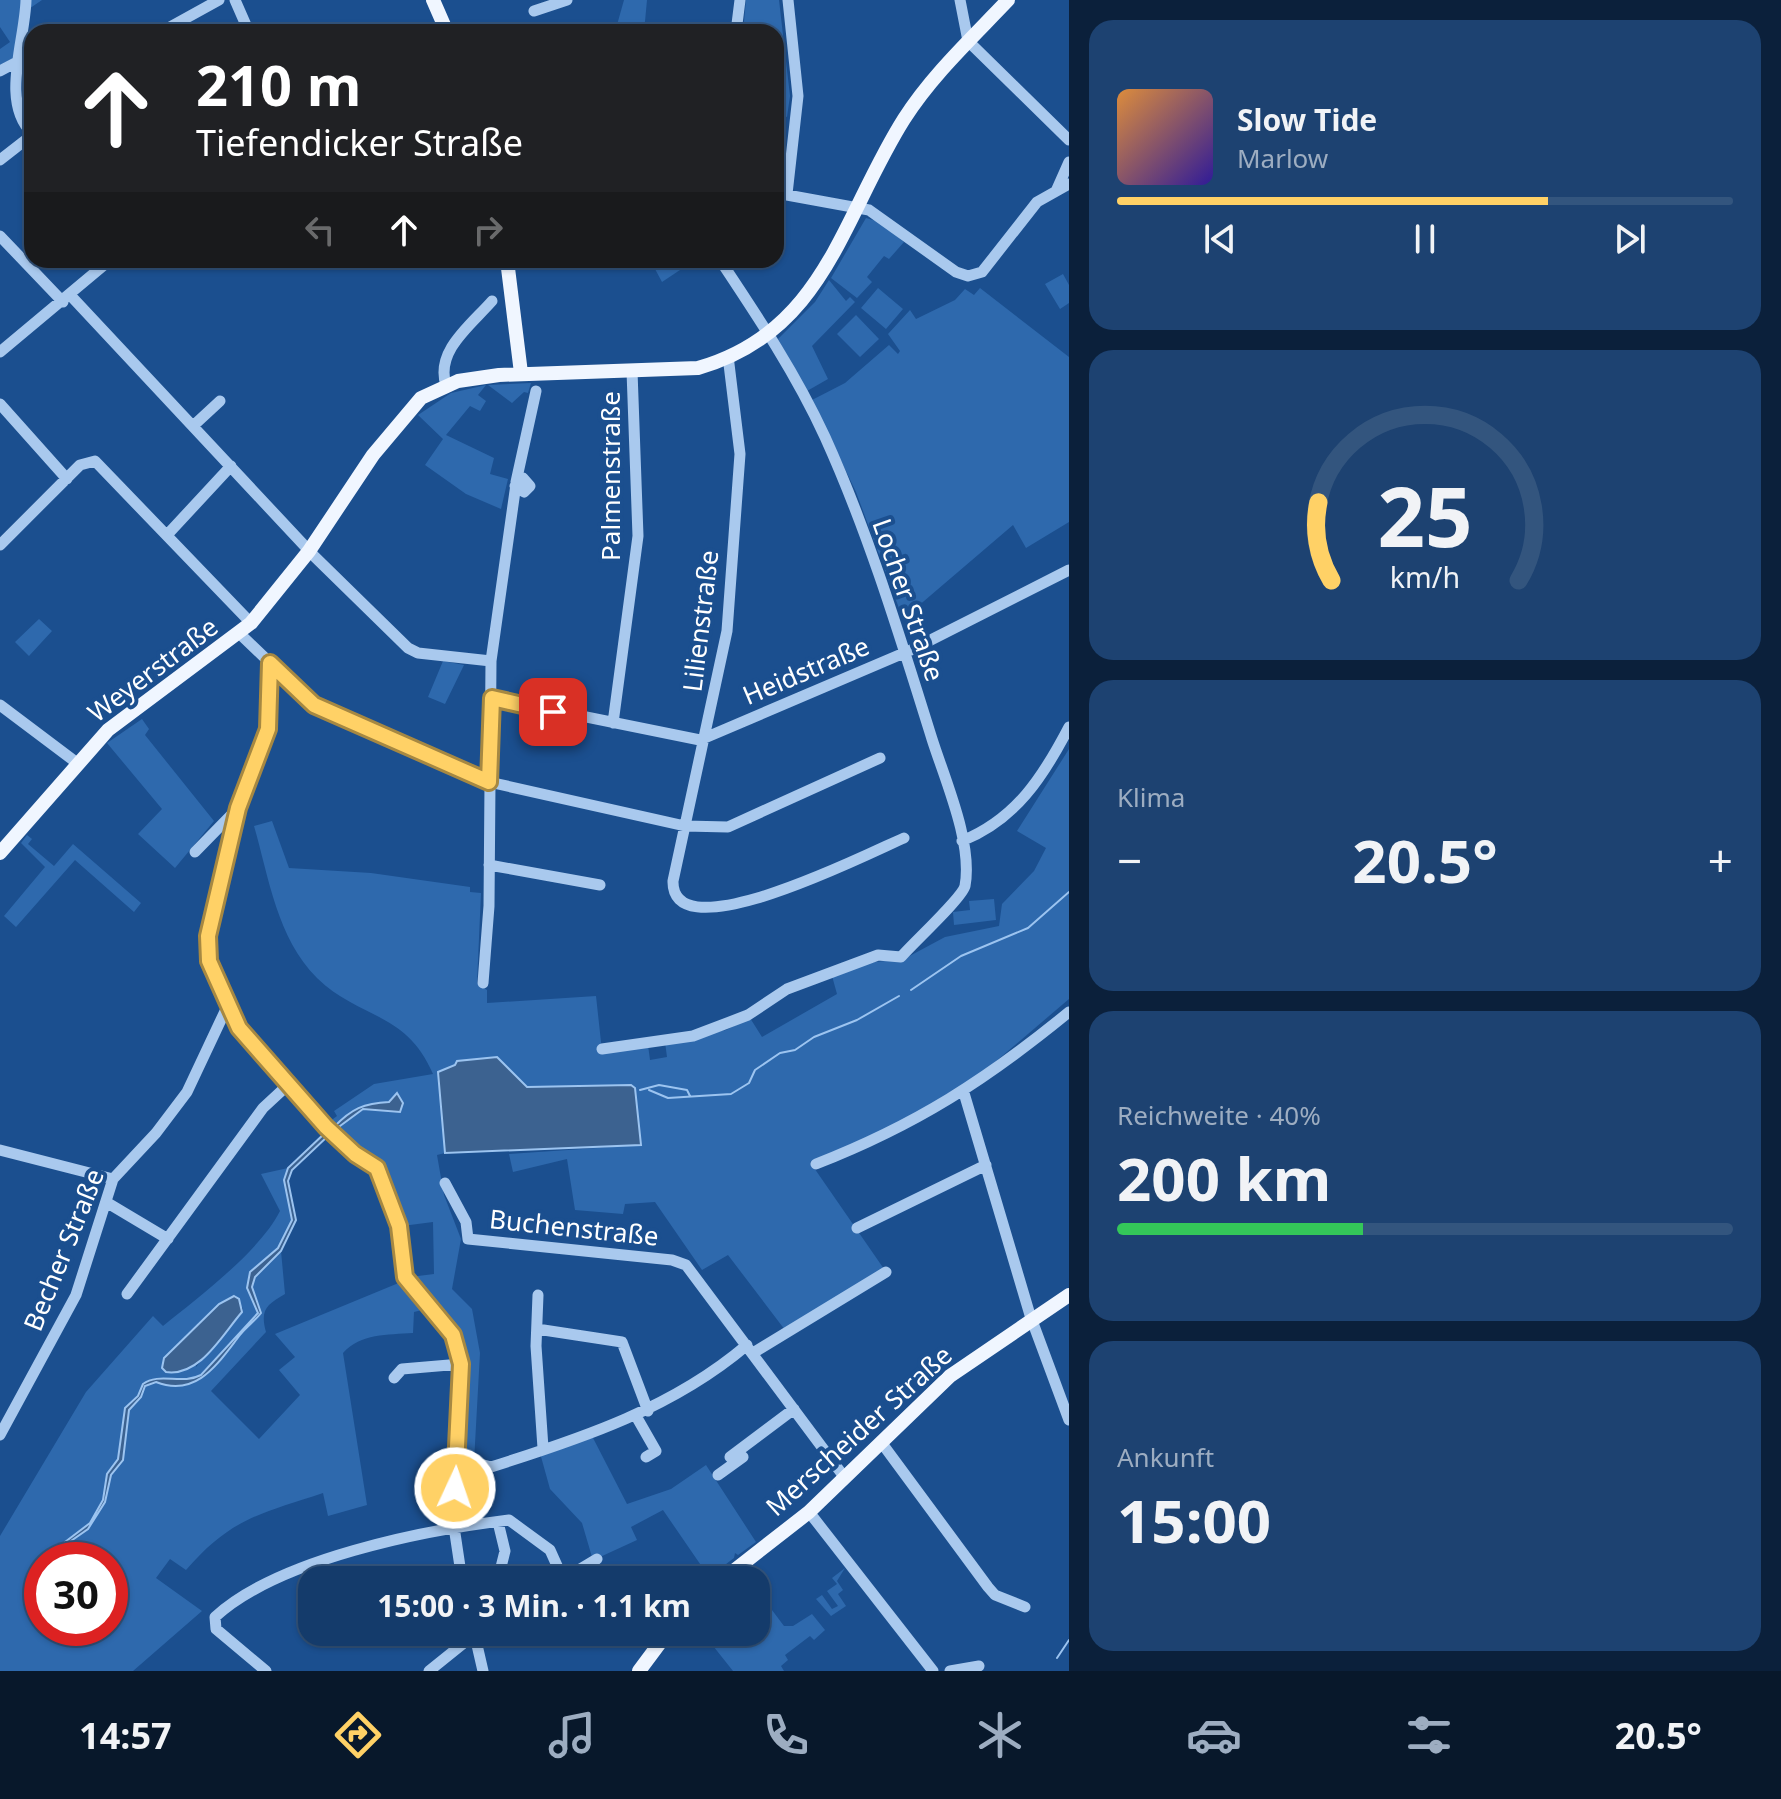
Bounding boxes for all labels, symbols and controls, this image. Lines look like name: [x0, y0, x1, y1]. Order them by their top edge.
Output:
text: 210 m: [196, 46, 361, 122]
icon: ahead: [64, 56, 168, 160]
text: Slow Tide: [1237, 99, 1377, 140]
text: Tiefendicker Straße: [196, 118, 523, 167]
text: Marlow: [1237, 140, 1328, 176]
icon: left: [298, 208, 342, 252]
icon: ahead: [382, 208, 426, 252]
icon: right: [466, 208, 510, 252]
icon: previous: [1198, 217, 1242, 261]
icon: pause: [1403, 217, 1447, 261]
icon: next: [1608, 217, 1652, 261]
street label: Palmenstraße: [592, 391, 628, 561]
text: 25: [1377, 458, 1473, 571]
street label: Locher Straße: [864, 514, 954, 686]
street label: Lilienstraße: [673, 548, 727, 694]
text: km/h: [1390, 557, 1460, 596]
street label: Weyerstraße: [80, 608, 225, 730]
street label: Heidstraße: [737, 627, 874, 713]
pin: [519, 678, 587, 746]
icon: arrive: [531, 690, 575, 734]
text: Klima: [1117, 779, 1185, 815]
text: 20.5°: [1352, 819, 1498, 901]
text: −: [1117, 830, 1142, 890]
text: +: [1708, 830, 1733, 890]
text: Reichweite · 40%: [1117, 1097, 1321, 1133]
text: 200 km: [1117, 1137, 1331, 1219]
street label: Becher Straße: [14, 1163, 112, 1336]
street label: Buchenstraße: [488, 1200, 661, 1254]
street label: Merscheider Straße: [757, 1337, 959, 1524]
text: Ankunft: [1117, 1439, 1214, 1475]
position arrow: [413, 1446, 497, 1530]
text: 15:00: [1117, 1479, 1271, 1561]
speed limit sign: 30: [24, 1542, 128, 1646]
text: 15:00 · 3 Min. · 1.1 km: [377, 1585, 691, 1626]
icon: directions: [330, 1707, 386, 1763]
icon: music: [544, 1707, 600, 1763]
icon: phone: [758, 1707, 814, 1763]
icon: climate: [972, 1707, 1028, 1763]
icon: car: [1186, 1707, 1242, 1763]
icon: filters: [1401, 1707, 1457, 1763]
text: 14:57: [79, 1711, 172, 1760]
text: 20.5°: [1615, 1711, 1702, 1760]

